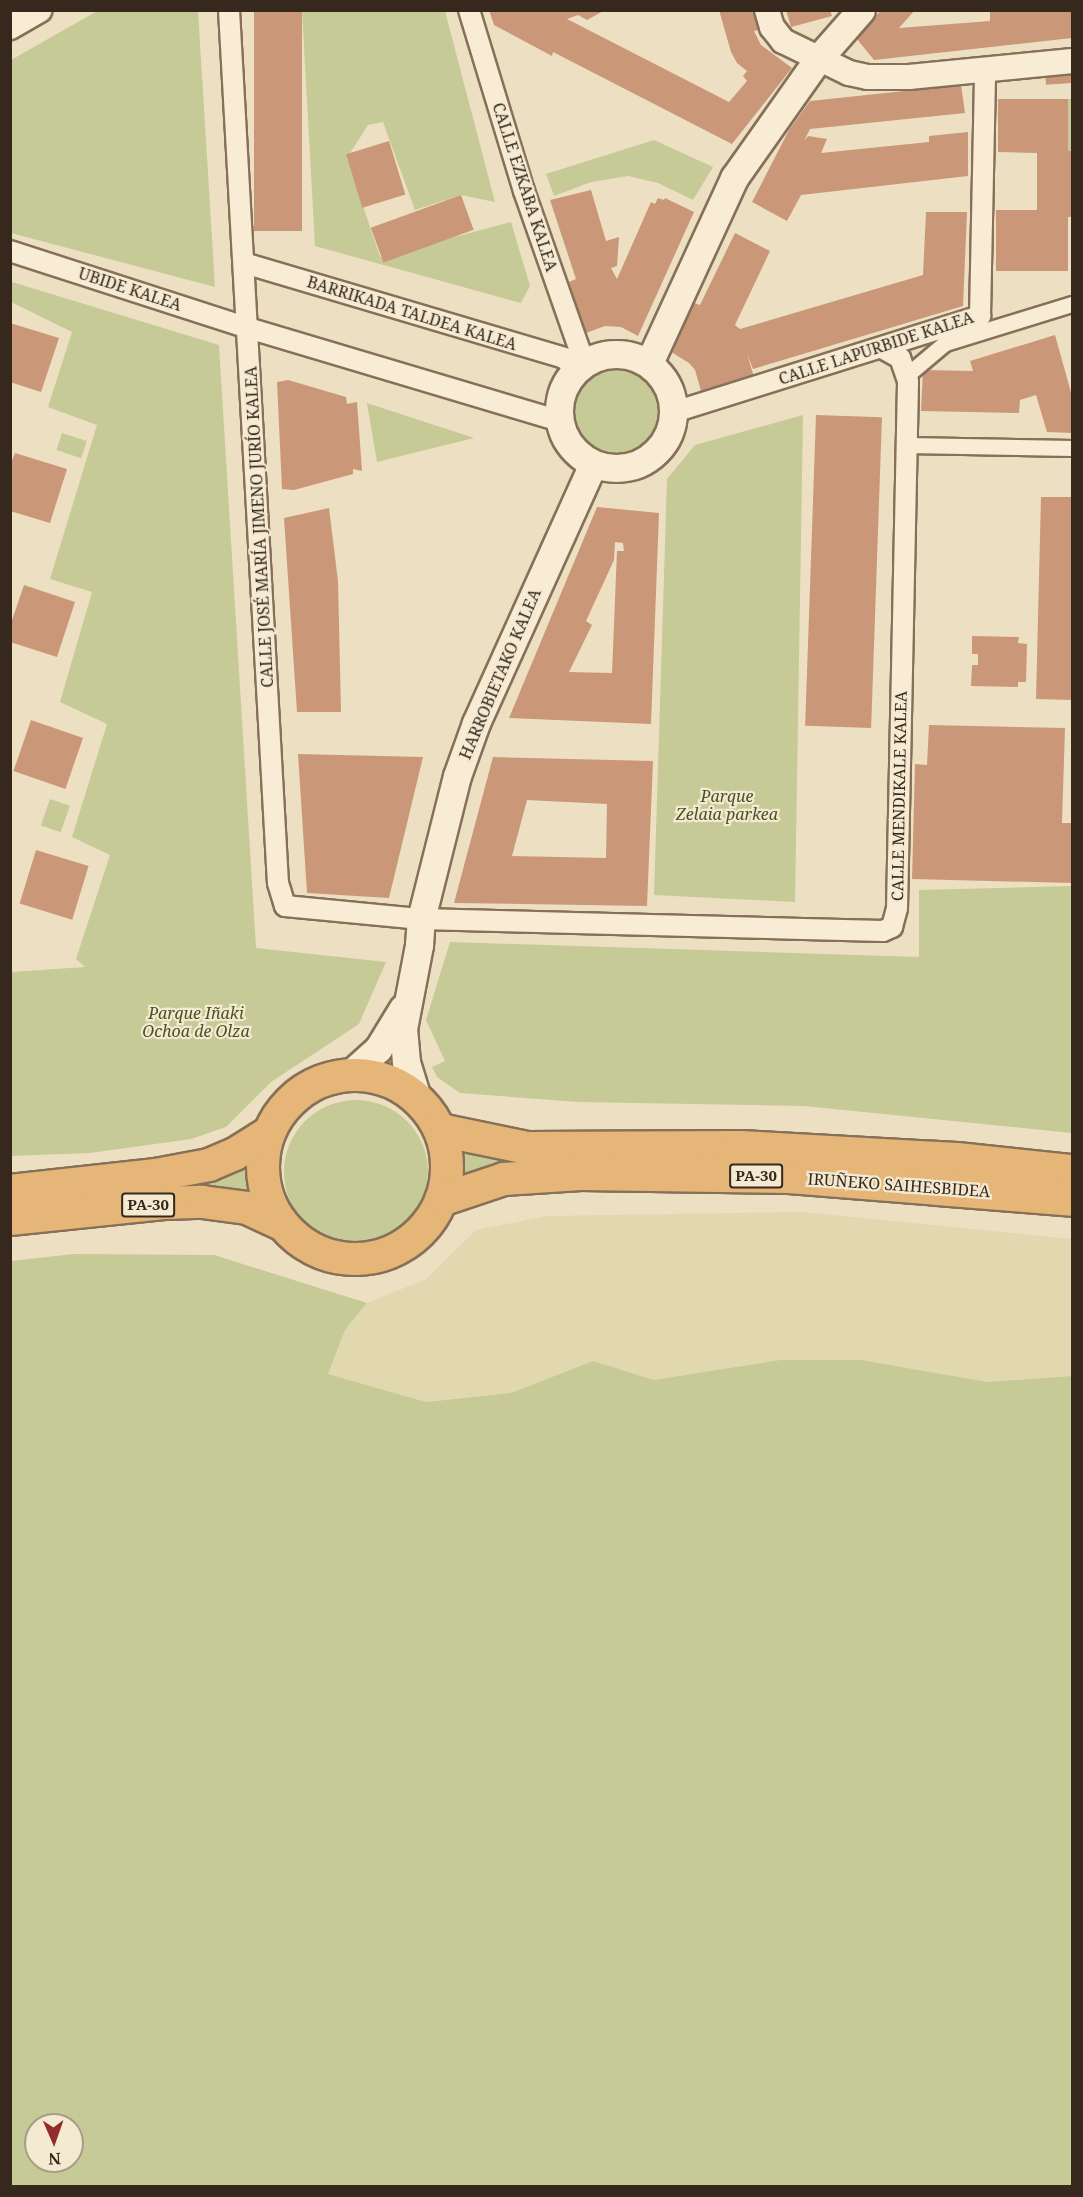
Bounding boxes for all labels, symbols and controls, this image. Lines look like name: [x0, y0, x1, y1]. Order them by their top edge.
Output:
street label: CALLE EZKABA KALEA: [489, 100, 561, 274]
street label: UBIDE KALEA: [76, 263, 184, 315]
street label: BARRIKADA TALDEA KALEA: [305, 272, 519, 354]
street label: CALLE LAPURBIDE KALEA: [776, 307, 976, 389]
street label: CALLE JOSÉ MARÍA JIMENO JURÍO KALEA: [241, 366, 277, 688]
street label: HARROBIETAKO KALEA: [455, 586, 545, 762]
street label: CALLE MENDIKALE KALEA: [888, 691, 910, 901]
park label: Parque Zelaia parkea: [676, 786, 778, 824]
park label: Parque Iñaki Ochoa de Olza: [142, 1003, 250, 1041]
road number: PA-30: [729, 1164, 783, 1188]
street label: IRUÑEKO SAIHESBIDEA: [807, 1169, 991, 1201]
road number: PA-30: [121, 1193, 175, 1217]
north arrow: [24, 2113, 84, 2173]
text: N: [48, 2148, 61, 2170]

